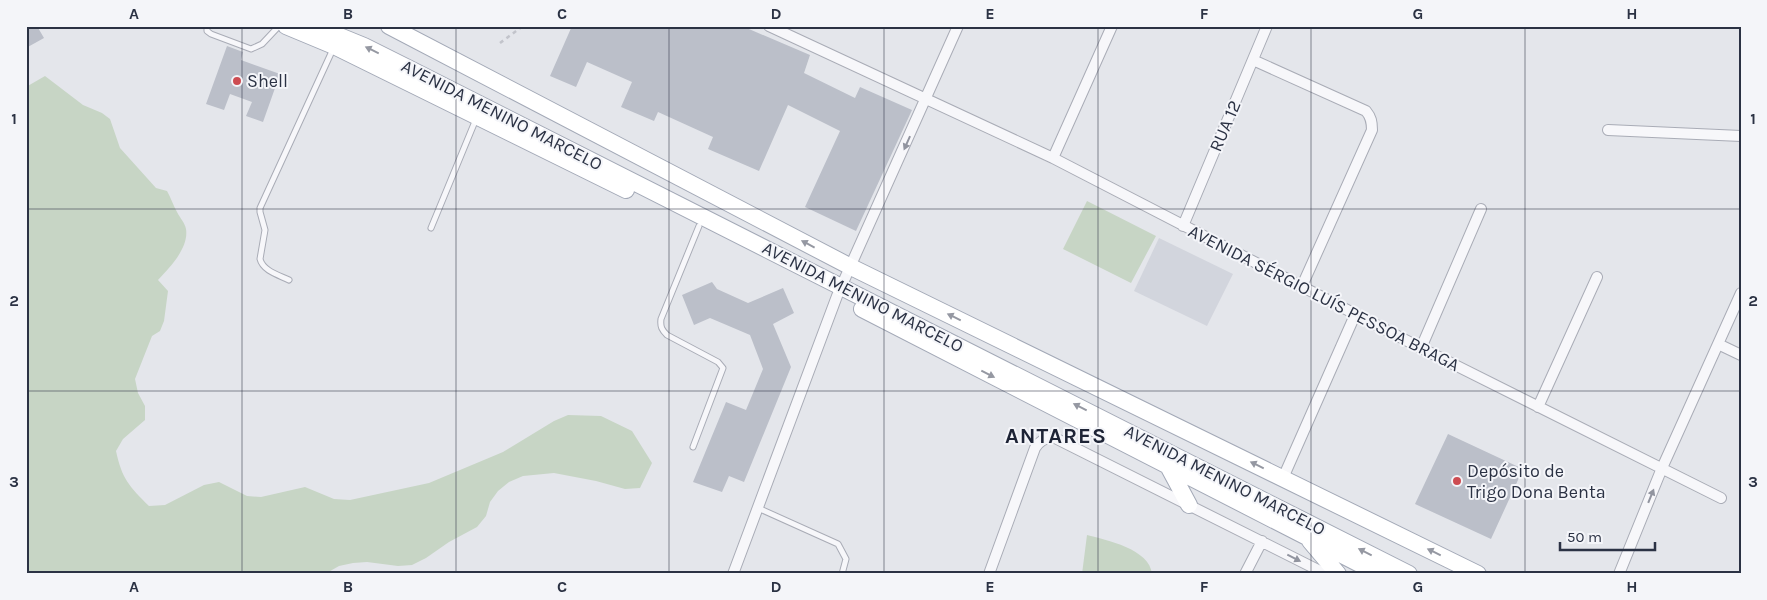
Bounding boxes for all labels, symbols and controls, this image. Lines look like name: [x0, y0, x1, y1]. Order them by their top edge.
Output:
text: A: [129, 4, 139, 23]
text: B: [343, 4, 353, 23]
text: C: [557, 4, 567, 23]
text: D: [771, 4, 782, 23]
text: E: [985, 4, 995, 23]
text: F: [1200, 4, 1209, 23]
text: G: [1413, 4, 1423, 23]
text: H: [1626, 4, 1638, 23]
one-way arrow: [365, 46, 380, 54]
street label: AVENIDA MENINO MARCELO: [398, 55, 606, 175]
place label: Shell: [247, 70, 288, 92]
marker: Shell: [231, 75, 243, 87]
street label: RUA 12: [1204, 97, 1246, 155]
text: 1: [11, 109, 17, 128]
text: 1: [1750, 109, 1756, 128]
one-way arrow: [902, 136, 910, 150]
street label: AVENIDA SÉRGIO LUÍS PESSOA BRAGA: [1185, 219, 1464, 376]
street label: AVENIDA MENINO MARCELO: [759, 237, 967, 357]
one-way arrow: [801, 240, 815, 248]
text: 2: [9, 291, 19, 310]
text: 2: [1748, 291, 1758, 310]
one-way arrow: [946, 313, 961, 321]
one-way arrow: [981, 370, 995, 378]
one-way arrow: [1073, 403, 1087, 411]
street label: AVENIDA MENINO MARCELO: [1121, 420, 1329, 540]
district label: ANTARES: [1005, 423, 1107, 449]
place label: Depósito de Trigo Dona Benta: [1467, 460, 1606, 503]
one-way arrow: [1250, 461, 1264, 469]
text: 3: [9, 472, 19, 491]
text: 3: [1748, 472, 1758, 491]
marker: Depósito de Trigo Dona Benta: [1451, 475, 1463, 487]
one-way arrow: [1647, 489, 1655, 503]
scale bar: [1560, 520, 1654, 552]
text: 50 m: [1567, 528, 1602, 546]
one-way arrow: [1358, 548, 1373, 556]
one-way arrow: [1427, 548, 1441, 556]
one-way arrow: [1287, 554, 1301, 562]
text: A: [129, 577, 139, 596]
text: B: [343, 577, 353, 596]
text: C: [557, 577, 567, 596]
text: D: [771, 577, 782, 596]
text: E: [985, 577, 995, 596]
text: F: [1200, 577, 1209, 596]
text: G: [1413, 577, 1423, 596]
text: H: [1626, 577, 1638, 596]

